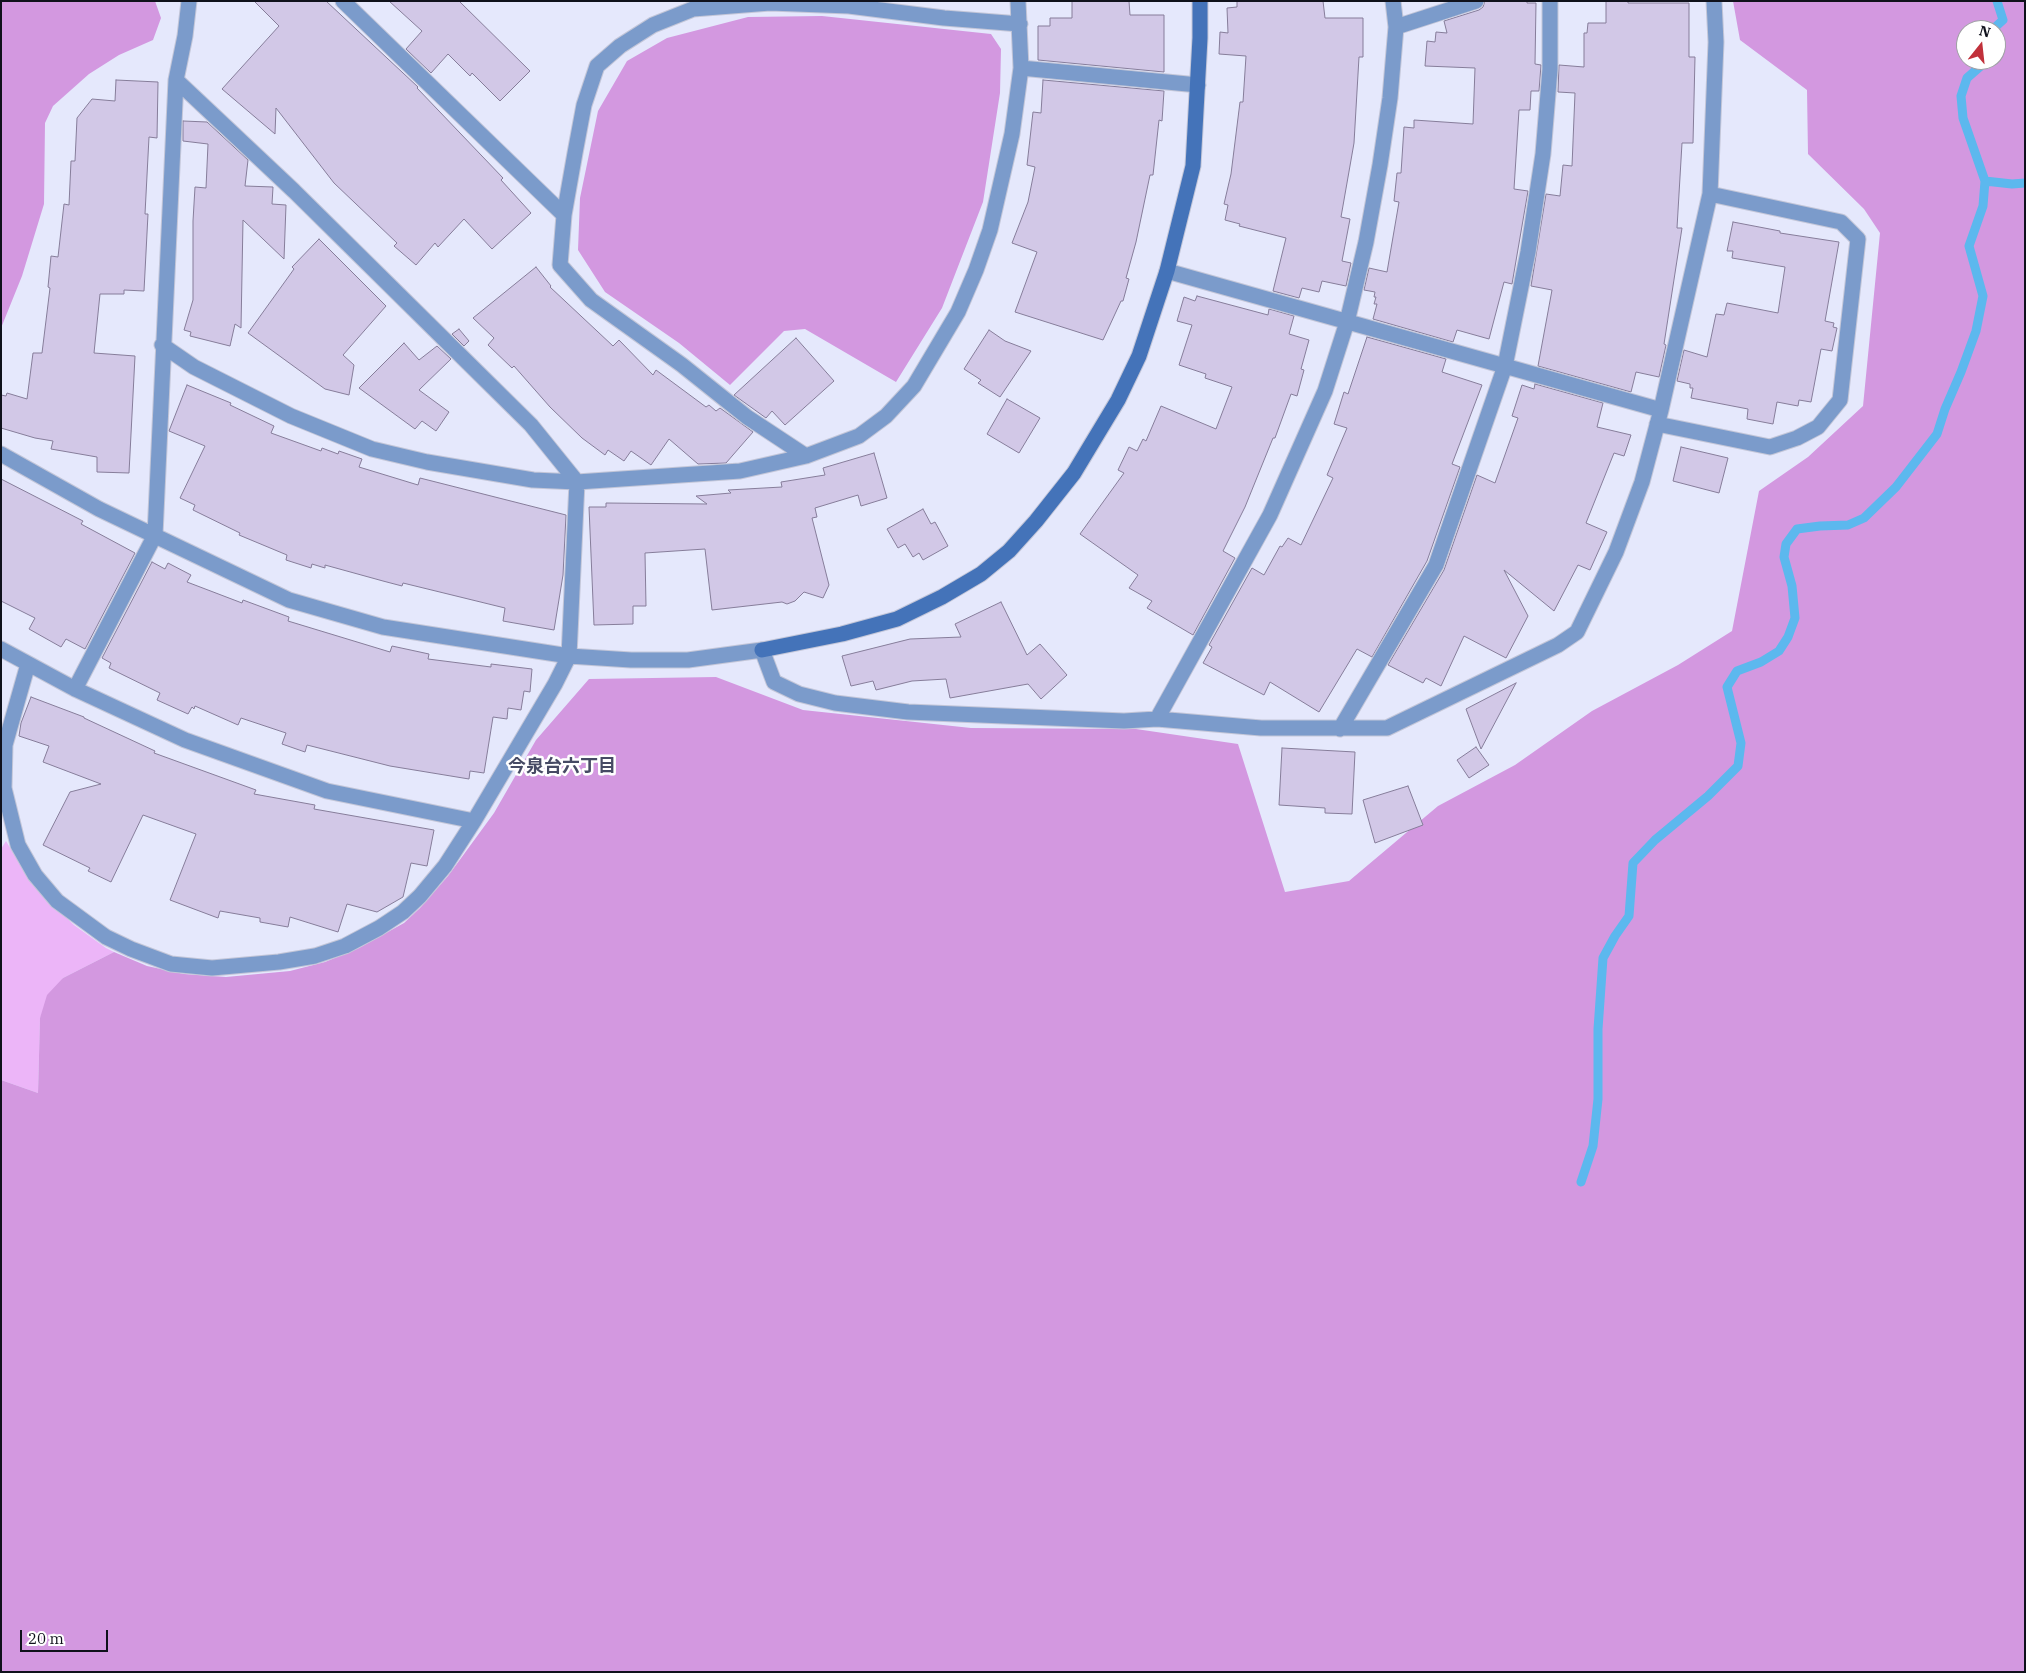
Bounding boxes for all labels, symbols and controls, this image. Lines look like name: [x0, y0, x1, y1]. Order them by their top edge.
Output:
north arrow: [1956, 20, 2006, 70]
text: N: [1977, 21, 1993, 42]
district label: 今泉台六丁目: [508, 756, 616, 778]
scale bar: [22, 1620, 110, 1652]
text: 20 m: [28, 1629, 64, 1648]

